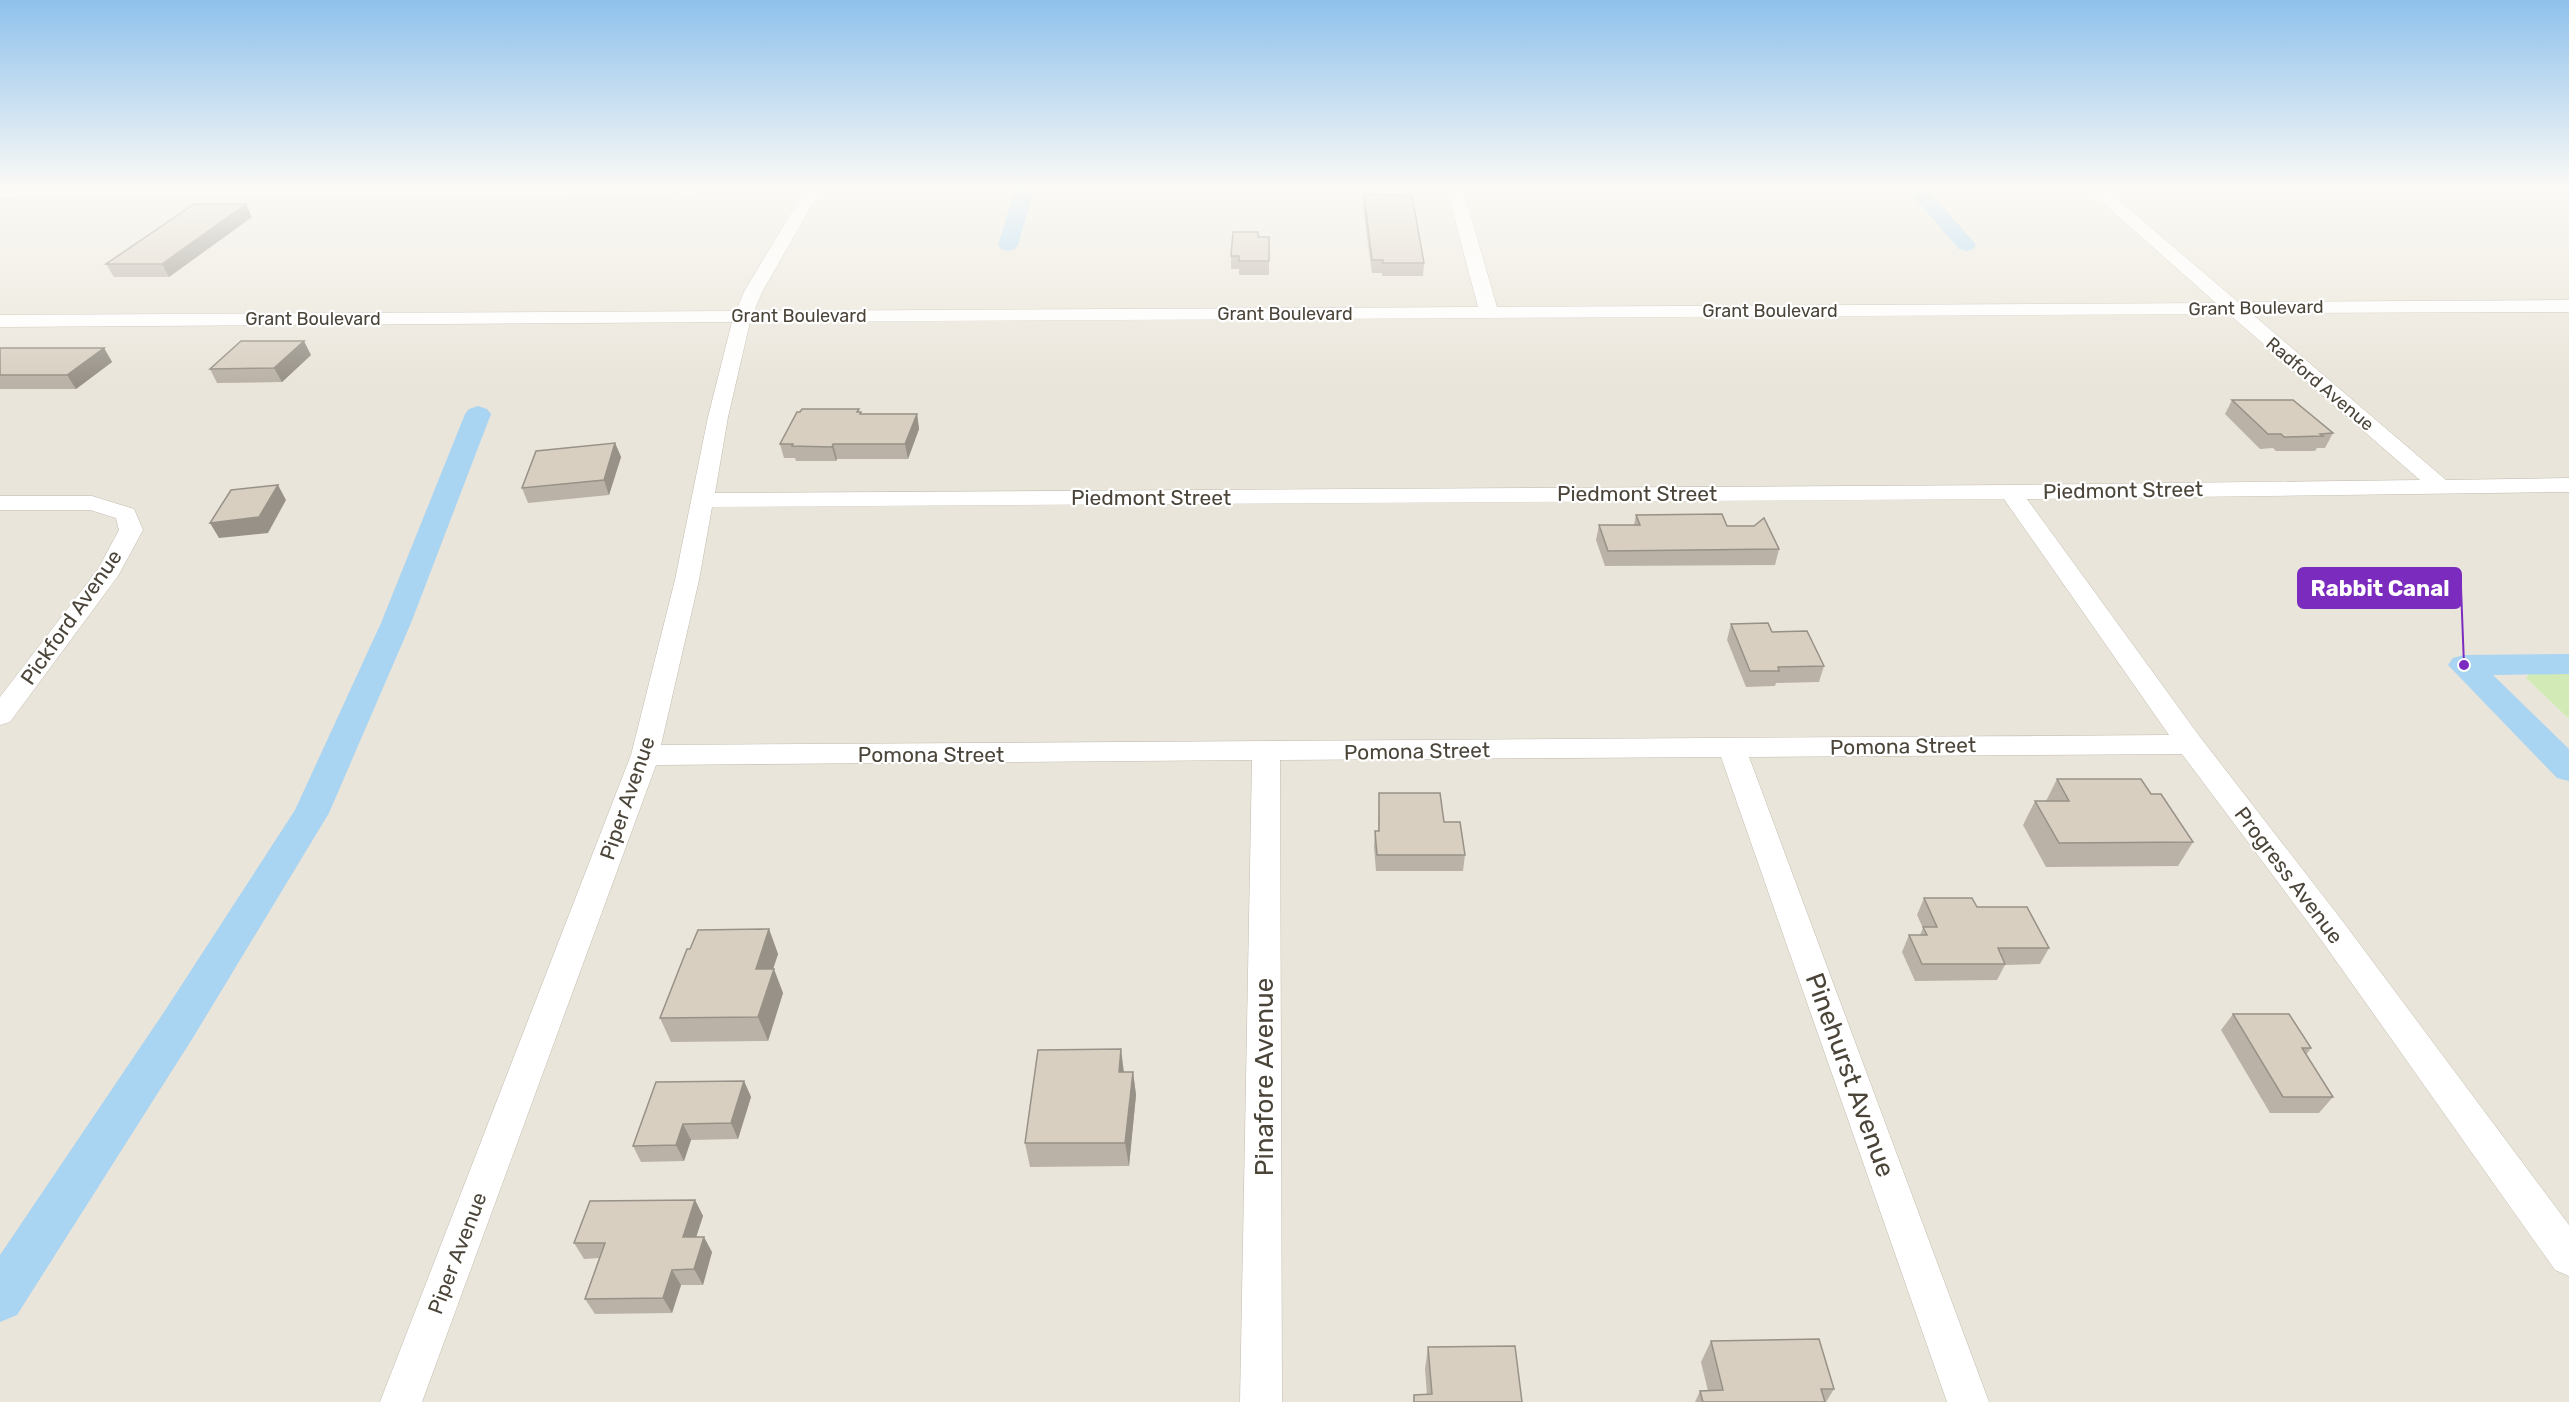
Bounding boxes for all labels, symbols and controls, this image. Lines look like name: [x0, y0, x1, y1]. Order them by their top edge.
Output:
street label: Grant Boulevard: [2188, 296, 2324, 320]
street label: Grant Boulevard: [1702, 300, 1838, 322]
street label: Grant Boulevard: [1217, 303, 1353, 325]
street label: Grant Boulevard: [731, 305, 867, 327]
street label: Grant Boulevard: [245, 308, 381, 330]
street label: Radford Avenue: [2262, 333, 2378, 435]
street label: Piedmont Street: [2043, 476, 2203, 504]
street label: Piedmont Street: [1557, 481, 1717, 506]
street label: Piedmont Street: [1071, 485, 1231, 510]
street label: Pickford Avenue: [15, 545, 127, 689]
callout: Rabbit Canal: [2298, 568, 2461, 608]
text: Rabbit Canal: [2310, 575, 2450, 602]
street label: Pomona Street: [1830, 732, 1976, 760]
street label: Piper Avenue: [594, 733, 660, 863]
street label: Pomona Street: [1344, 737, 1490, 765]
street label: Pomona Street: [858, 742, 1004, 767]
street label: Progress Avenue: [2229, 802, 2349, 948]
street label: Pinehurst Avenue: [1799, 969, 1901, 1181]
street label: Pinafore Avenue: [1249, 978, 1280, 1176]
street label: Piper Avenue: [422, 1189, 492, 1317]

